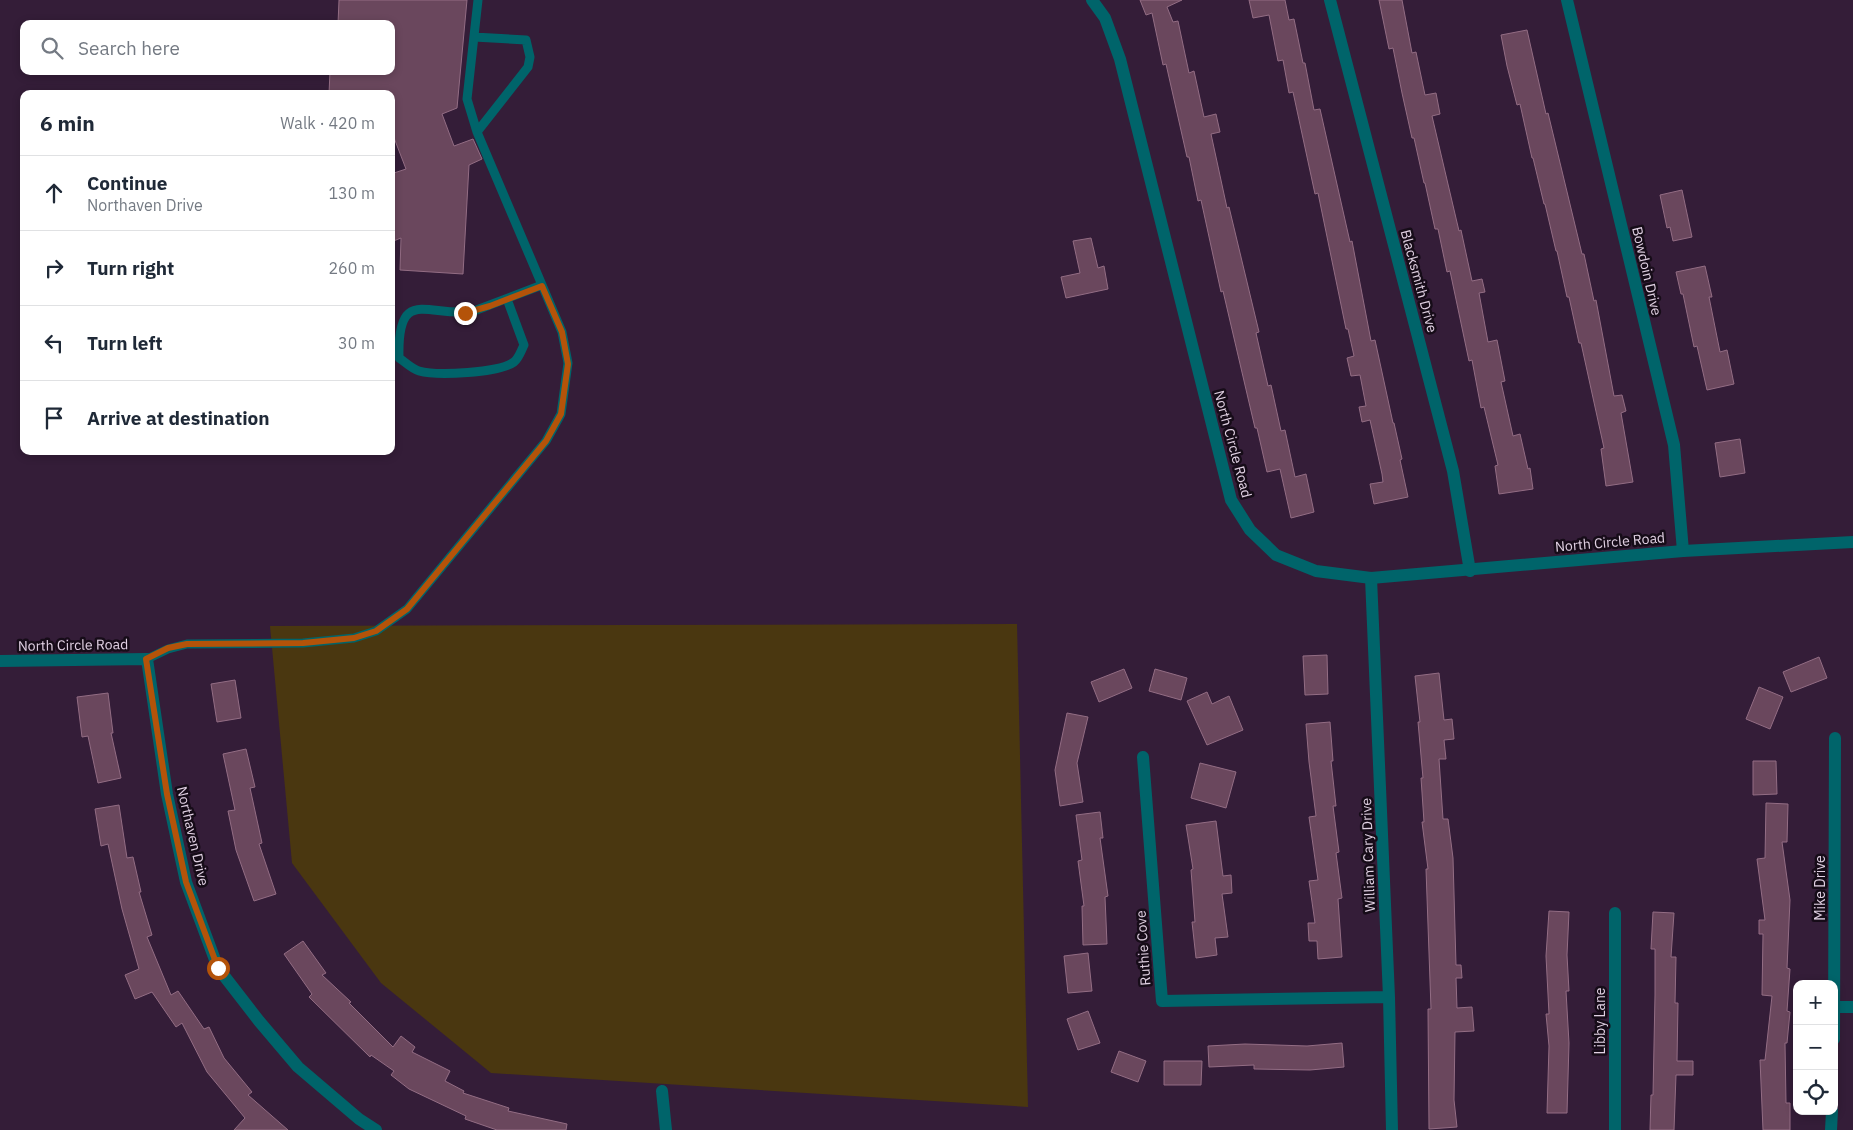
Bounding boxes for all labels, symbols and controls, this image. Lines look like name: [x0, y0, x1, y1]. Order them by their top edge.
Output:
search box: [20, 20, 395, 75]
icon: search: [38, 34, 66, 62]
text: Search here: [78, 36, 180, 60]
text: 6 min: [40, 109, 95, 137]
text: Walk · 420 m: [280, 113, 375, 133]
text: Continue: [87, 171, 167, 195]
icon: ahead: [40, 179, 68, 207]
text: 130 m: [328, 183, 375, 203]
text: Northaven Drive: [87, 195, 203, 215]
street label: Bowdoin Drive: [1628, 225, 1666, 318]
street label: Blacksmith Drive: [1397, 228, 1441, 335]
icon: right: [40, 254, 68, 282]
text: Turn right: [87, 256, 174, 280]
text: 260 m: [328, 258, 375, 278]
route end: [454, 302, 477, 325]
icon: left: [40, 329, 68, 357]
text: Turn left: [87, 331, 163, 355]
text: 30 m: [338, 333, 375, 353]
street label: North Circle Road: [1210, 388, 1256, 500]
icon: arrive: [40, 404, 68, 432]
text: Arrive at destination: [87, 406, 270, 430]
street label: North Circle Road: [1554, 528, 1666, 556]
street label: North Circle Road: [18, 635, 128, 655]
street label: Northaven Drive: [173, 785, 213, 888]
street label: William Cary Drive: [1357, 797, 1379, 912]
street label: Mike Drive: [1811, 855, 1829, 921]
street label: Ruthie Cove: [1131, 910, 1155, 986]
route start: [207, 957, 230, 980]
map controls: [1793, 980, 1838, 1115]
button: +: [1793, 980, 1838, 1025]
street label: Libby Lane: [1591, 987, 1609, 1055]
button: −: [1793, 1025, 1838, 1070]
button: locate: [1793, 1070, 1838, 1115]

